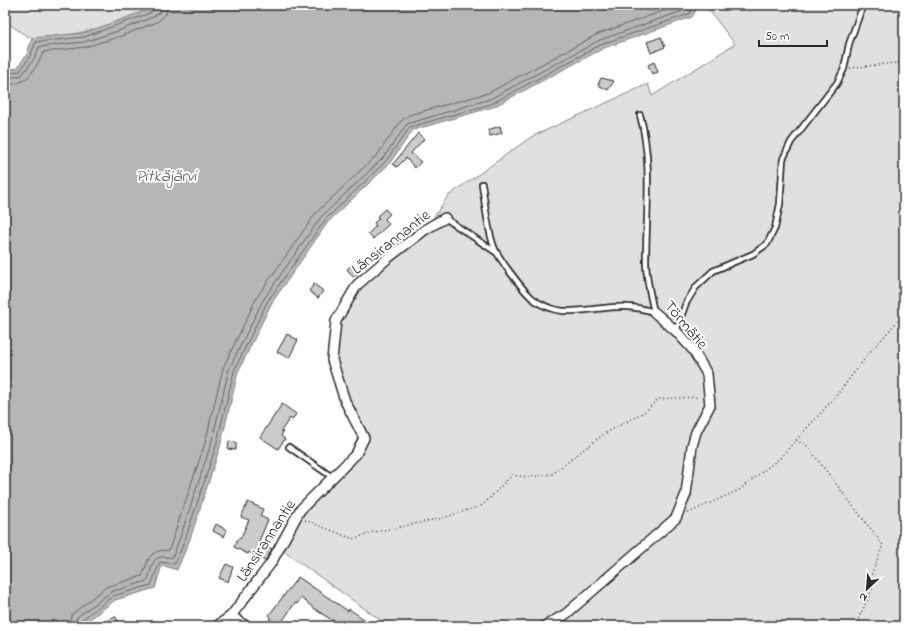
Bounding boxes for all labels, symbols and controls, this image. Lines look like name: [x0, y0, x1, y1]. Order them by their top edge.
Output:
scale bar: [759, 22, 827, 48]
text: 50 m: [765, 28, 789, 46]
water label: Pitkäjärvi: [136, 164, 198, 189]
street label: Länsirannantie: [347, 204, 436, 281]
street label: Törmätie: [658, 295, 714, 356]
street label: Länsirannantie: [231, 494, 303, 587]
north arrow: [847, 569, 887, 609]
text: N: [856, 588, 870, 606]

